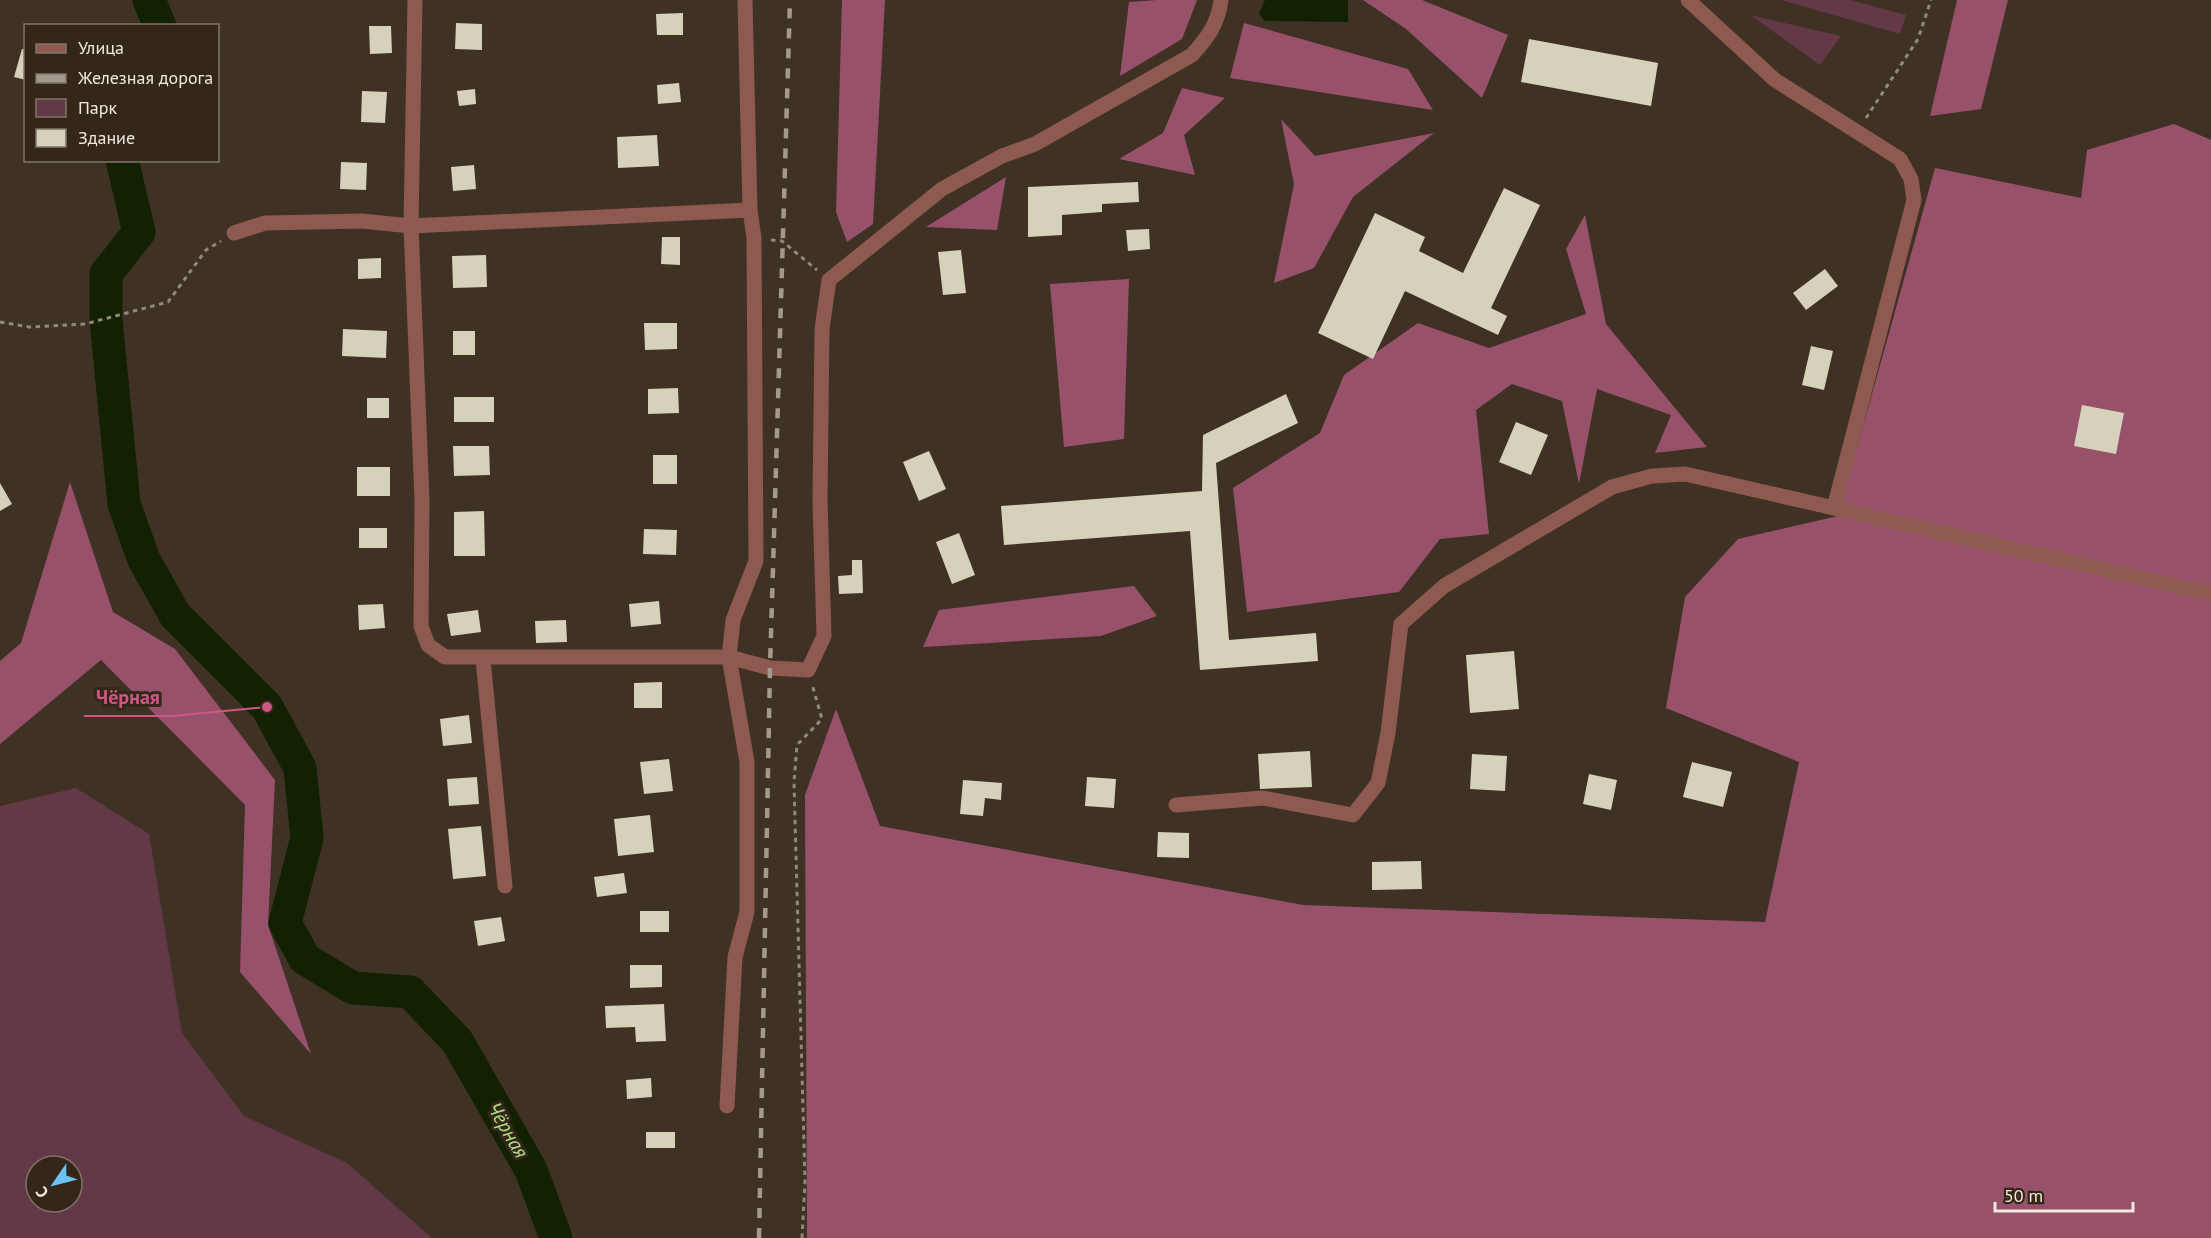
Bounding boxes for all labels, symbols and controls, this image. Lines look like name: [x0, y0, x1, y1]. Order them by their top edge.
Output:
legend: [24, 24, 219, 162]
text: Улица: [78, 36, 124, 59]
text: Железная дорога: [77, 66, 213, 89]
text: Парк: [78, 96, 118, 119]
text: Здание: [78, 126, 135, 149]
callout: Чёрная: [84, 678, 172, 716]
text: Чёрная: [96, 684, 160, 710]
water label: Чёрная: [482, 1097, 535, 1163]
north arrow: [24, 1154, 84, 1214]
scale bar: [1995, 1175, 2133, 1213]
text: С: [31, 1183, 52, 1202]
text: 50 m: [2004, 1184, 2043, 1207]

